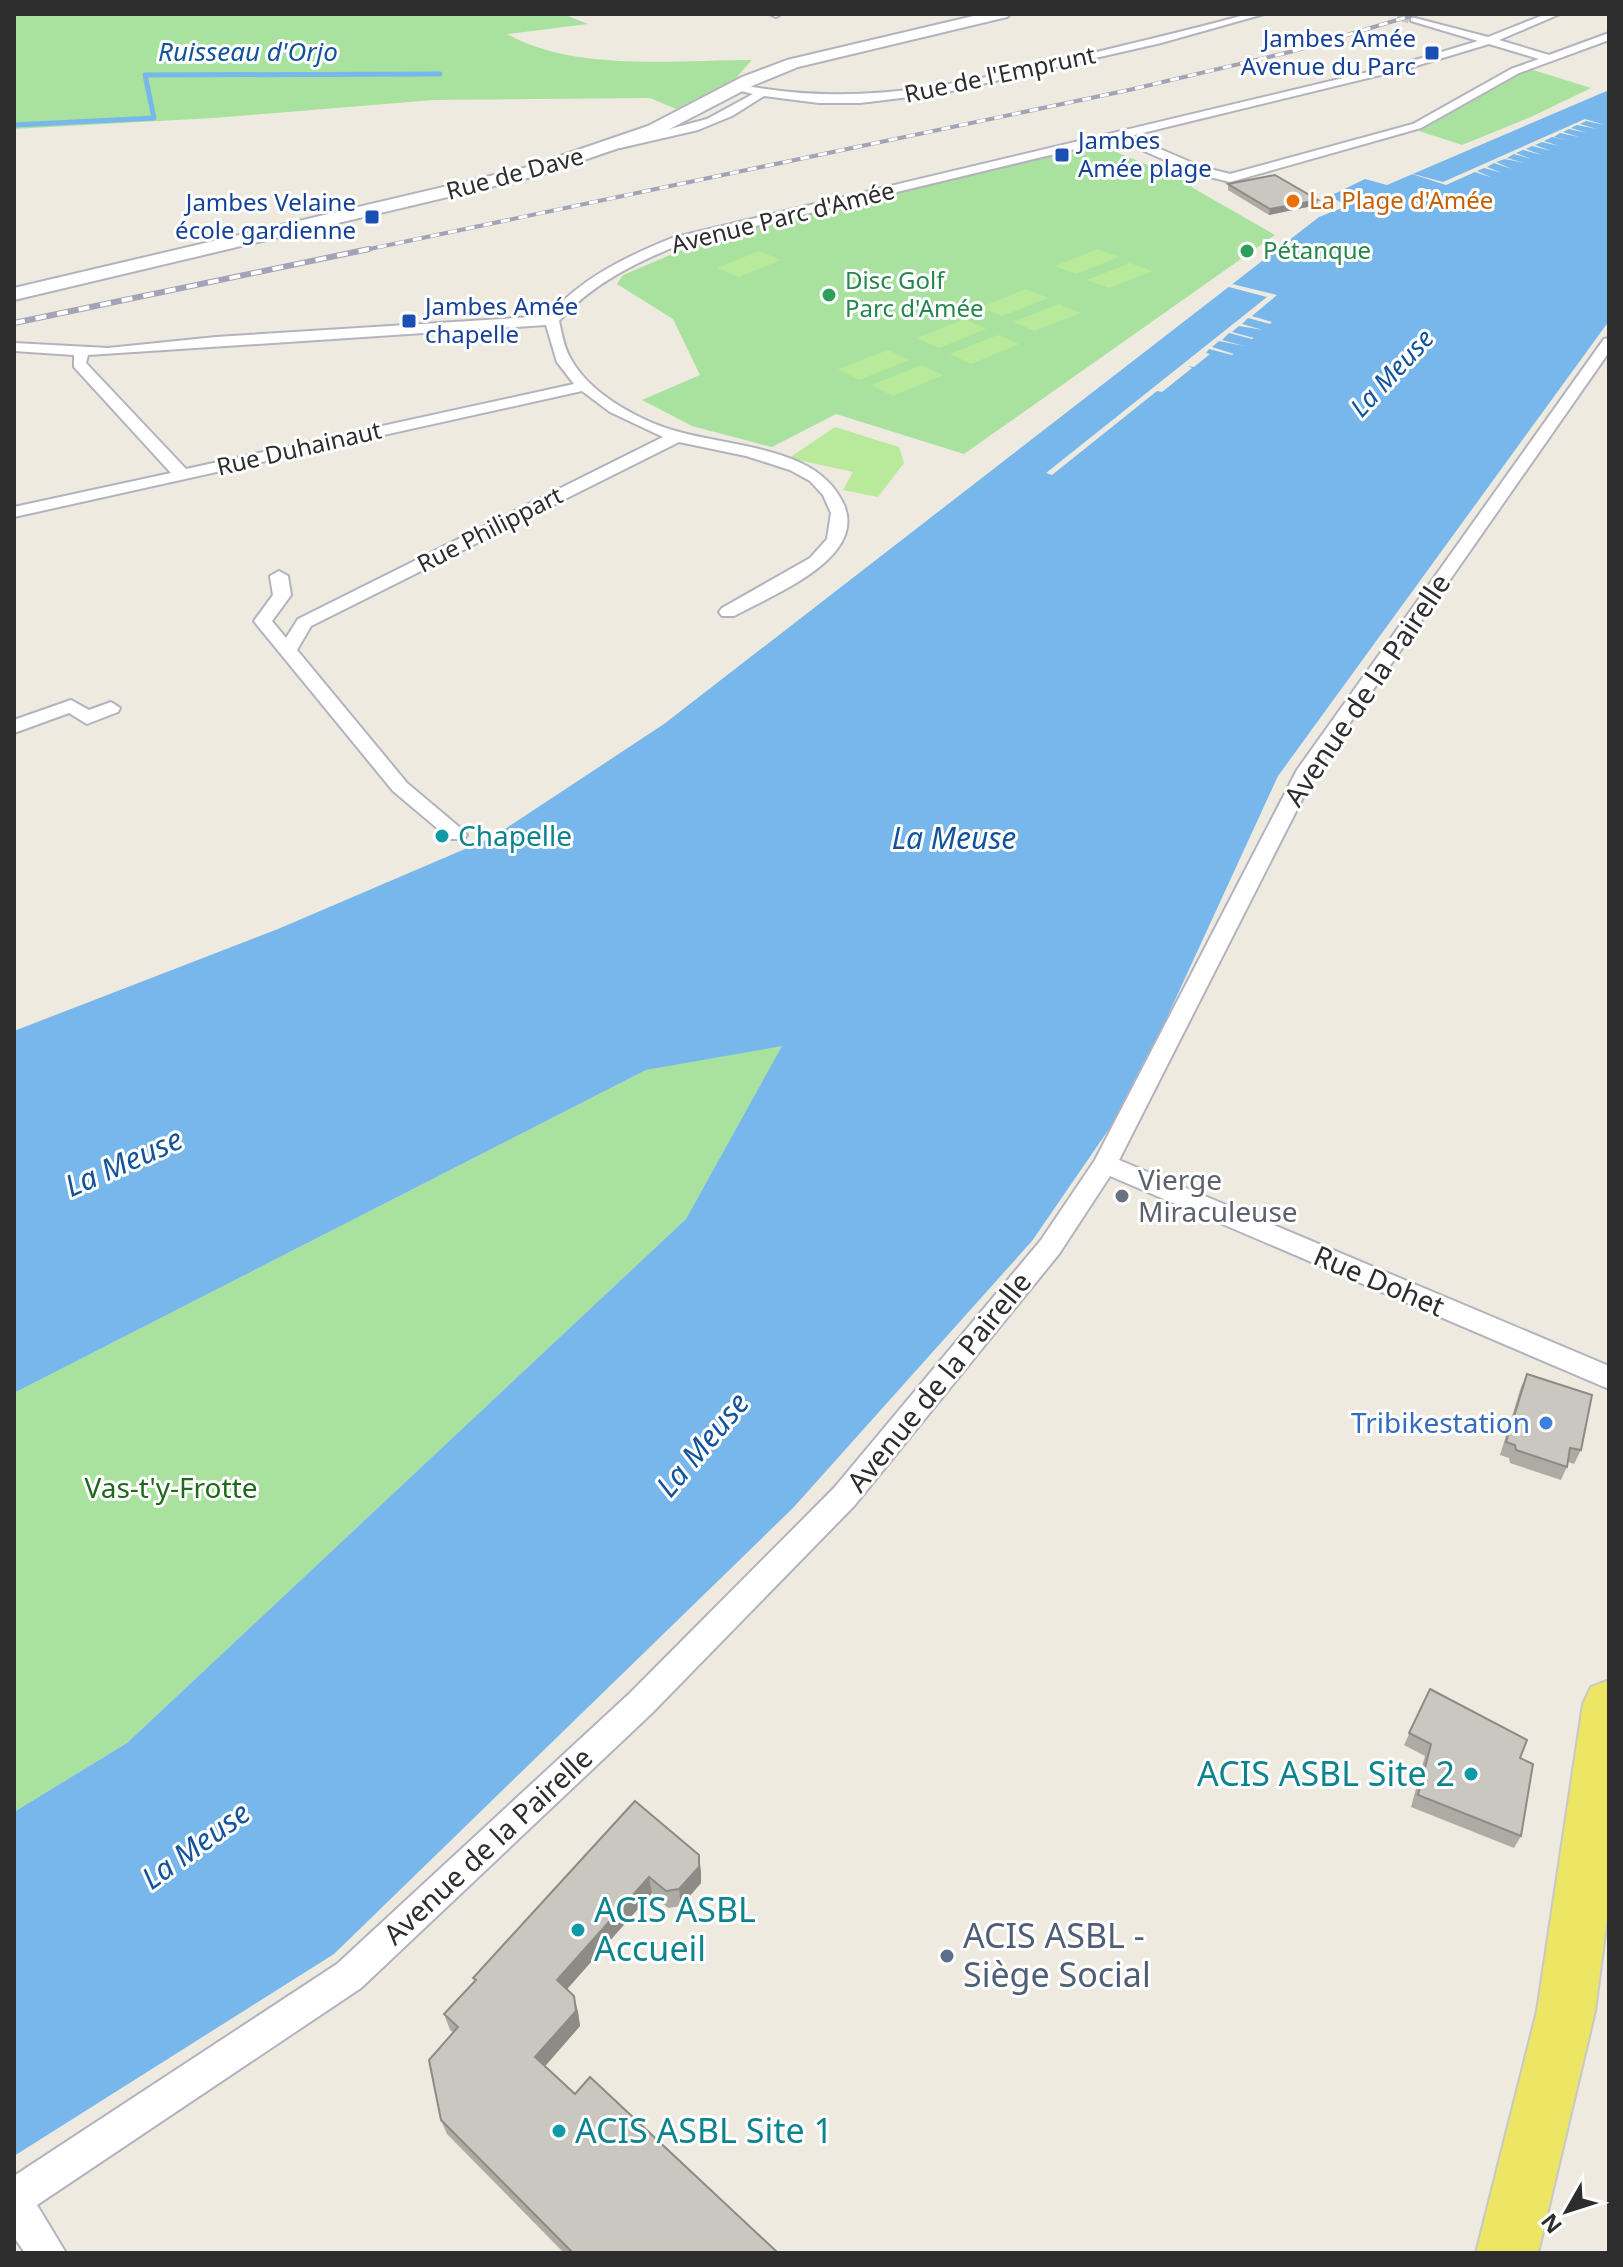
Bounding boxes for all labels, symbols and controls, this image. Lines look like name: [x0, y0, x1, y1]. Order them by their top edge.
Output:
place label: Jambes Amée Avenue du Parc: [1241, 21, 1416, 82]
water label: Ruisseau d'Orjo: [158, 33, 338, 69]
street label: Rue de l'Emprunt: [901, 37, 1099, 110]
marker: Jambes Amée Avenue du Parc: [1423, 44, 1441, 62]
place label: Jambes Amée plage: [1076, 123, 1212, 184]
street label: Rue de Dave: [442, 138, 587, 207]
marker: Jambes Amée plage: [1053, 146, 1071, 164]
street label: Avenue Parc d'Amée: [668, 173, 898, 260]
place label: La Plage d'Amée: [1309, 183, 1493, 216]
place label: Jambes Velaine école gardienne: [175, 185, 356, 246]
marker: La Plage d'Amée: [1284, 192, 1302, 210]
marker: Jambes Velaine école gardienne: [363, 208, 381, 226]
place label: Pétanque: [1263, 233, 1371, 266]
marker: Pétanque: [1238, 242, 1256, 260]
place label: Disc Golf Parc d'Amée: [845, 263, 984, 324]
marker: Disc Golf Parc d'Amée: [820, 286, 838, 304]
place label: Jambes Amée chapelle: [423, 289, 578, 350]
marker: Jambes Amée chapelle: [400, 312, 418, 330]
water label: La Meuse: [1341, 321, 1441, 424]
street label: Rue Duhainaut: [213, 412, 385, 483]
street label: Rue Philippart: [411, 478, 568, 579]
street label: Avenue de la Pairelle: [1274, 566, 1458, 813]
place label: Chapelle: [458, 816, 572, 854]
water label: La Meuse: [892, 817, 1016, 858]
marker: Chapelle: [433, 827, 451, 845]
water label: La Meuse: [58, 1118, 189, 1206]
place label: Vierge Miraculeuse: [1138, 1160, 1298, 1230]
marker: Vierge Miraculeuse: [1113, 1187, 1131, 1205]
street label: Rue Dohet: [1308, 1236, 1451, 1325]
street label: Avenue de la Pairelle: [838, 1263, 1039, 1499]
water label: La Meuse: [646, 1383, 758, 1505]
place label: Tribikestation: [1351, 1403, 1530, 1441]
marker: Tribikestation: [1537, 1414, 1555, 1432]
park label: Vas-t'y-Frotte: [84, 1468, 258, 1506]
street label: Avenue de la Pairelle: [375, 1738, 600, 1952]
place label: ACIS ASBL Site 2: [1197, 1750, 1455, 1796]
marker: ACIS ASBL Site 2: [1462, 1765, 1480, 1783]
water label: La Meuse: [133, 1792, 258, 1898]
place label: ACIS ASBL Accueil: [594, 1886, 756, 1971]
place label: ACIS ASBL - Siège Social: [963, 1912, 1151, 1997]
marker: ACIS ASBL Accueil: [569, 1921, 587, 1939]
marker: ACIS ASBL - Siège Social: [938, 1947, 956, 1965]
place label: ACIS ASBL Site 1: [575, 2107, 833, 2153]
marker: ACIS ASBL Site 1: [550, 2122, 568, 2140]
north arrow: [1527, 2171, 1607, 2251]
text: N: [1533, 2208, 1568, 2241]

